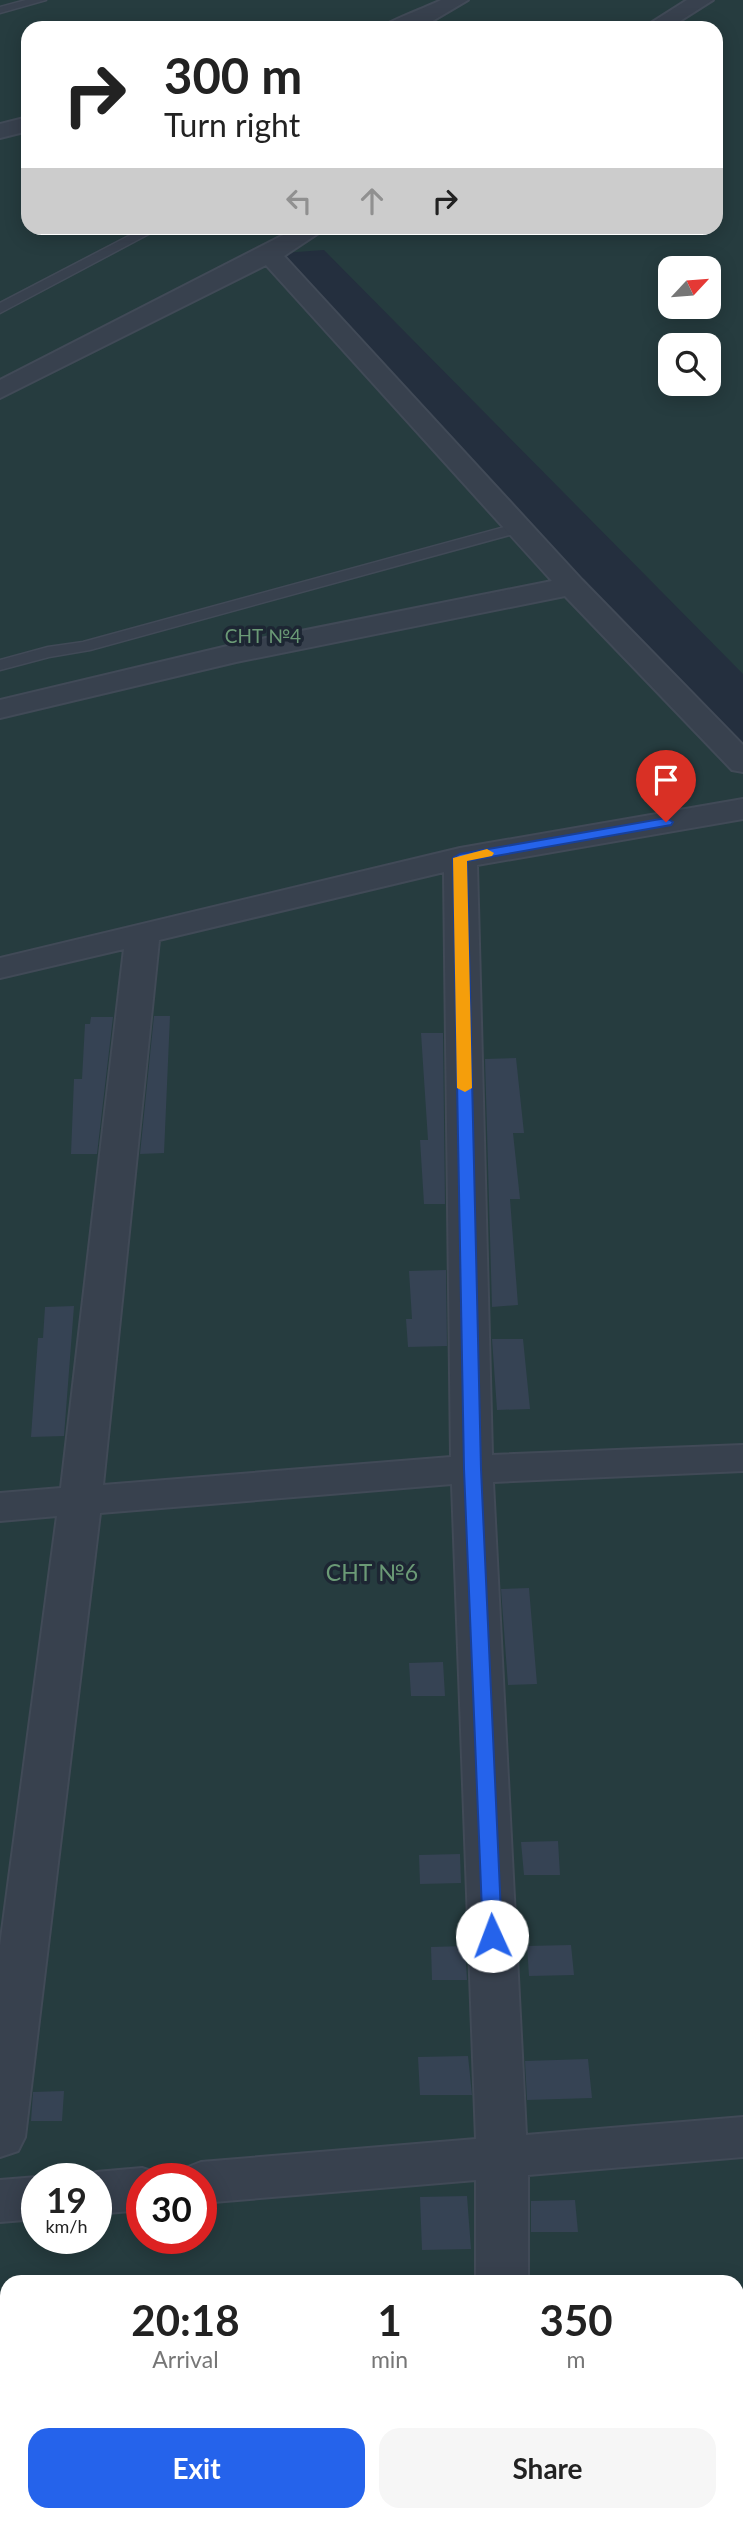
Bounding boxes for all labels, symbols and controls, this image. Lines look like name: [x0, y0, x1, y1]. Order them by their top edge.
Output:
text: 300 m: [164, 46, 302, 104]
icon: right: [49, 49, 140, 140]
text: Turn right: [164, 105, 300, 144]
icon: left: [280, 182, 318, 220]
icon: ahead: [353, 182, 391, 220]
icon: right: [426, 182, 464, 220]
north arrow: [658, 256, 721, 318]
map controls: [658, 256, 721, 396]
button: search: [658, 333, 721, 396]
park label: СНТ №4: [225, 624, 301, 647]
pin: [636, 750, 696, 822]
icon: arrive: [647, 761, 685, 799]
park label: СНТ №6: [326, 1558, 418, 1586]
position arrow: [455, 1899, 529, 1973]
speed limit sign: 30: [126, 2163, 217, 2254]
text: 19: [46, 2178, 87, 2220]
text: km/h: [45, 2215, 88, 2237]
text: 20:18: [131, 2295, 240, 2345]
text: 1: [377, 2295, 402, 2345]
text: 350: [540, 2295, 613, 2345]
text: Arrival: [152, 2345, 219, 2373]
text: min: [371, 2345, 408, 2373]
text: m: [567, 2345, 586, 2373]
button: Exit: [28, 2428, 365, 2508]
button: Share: [379, 2428, 716, 2508]

